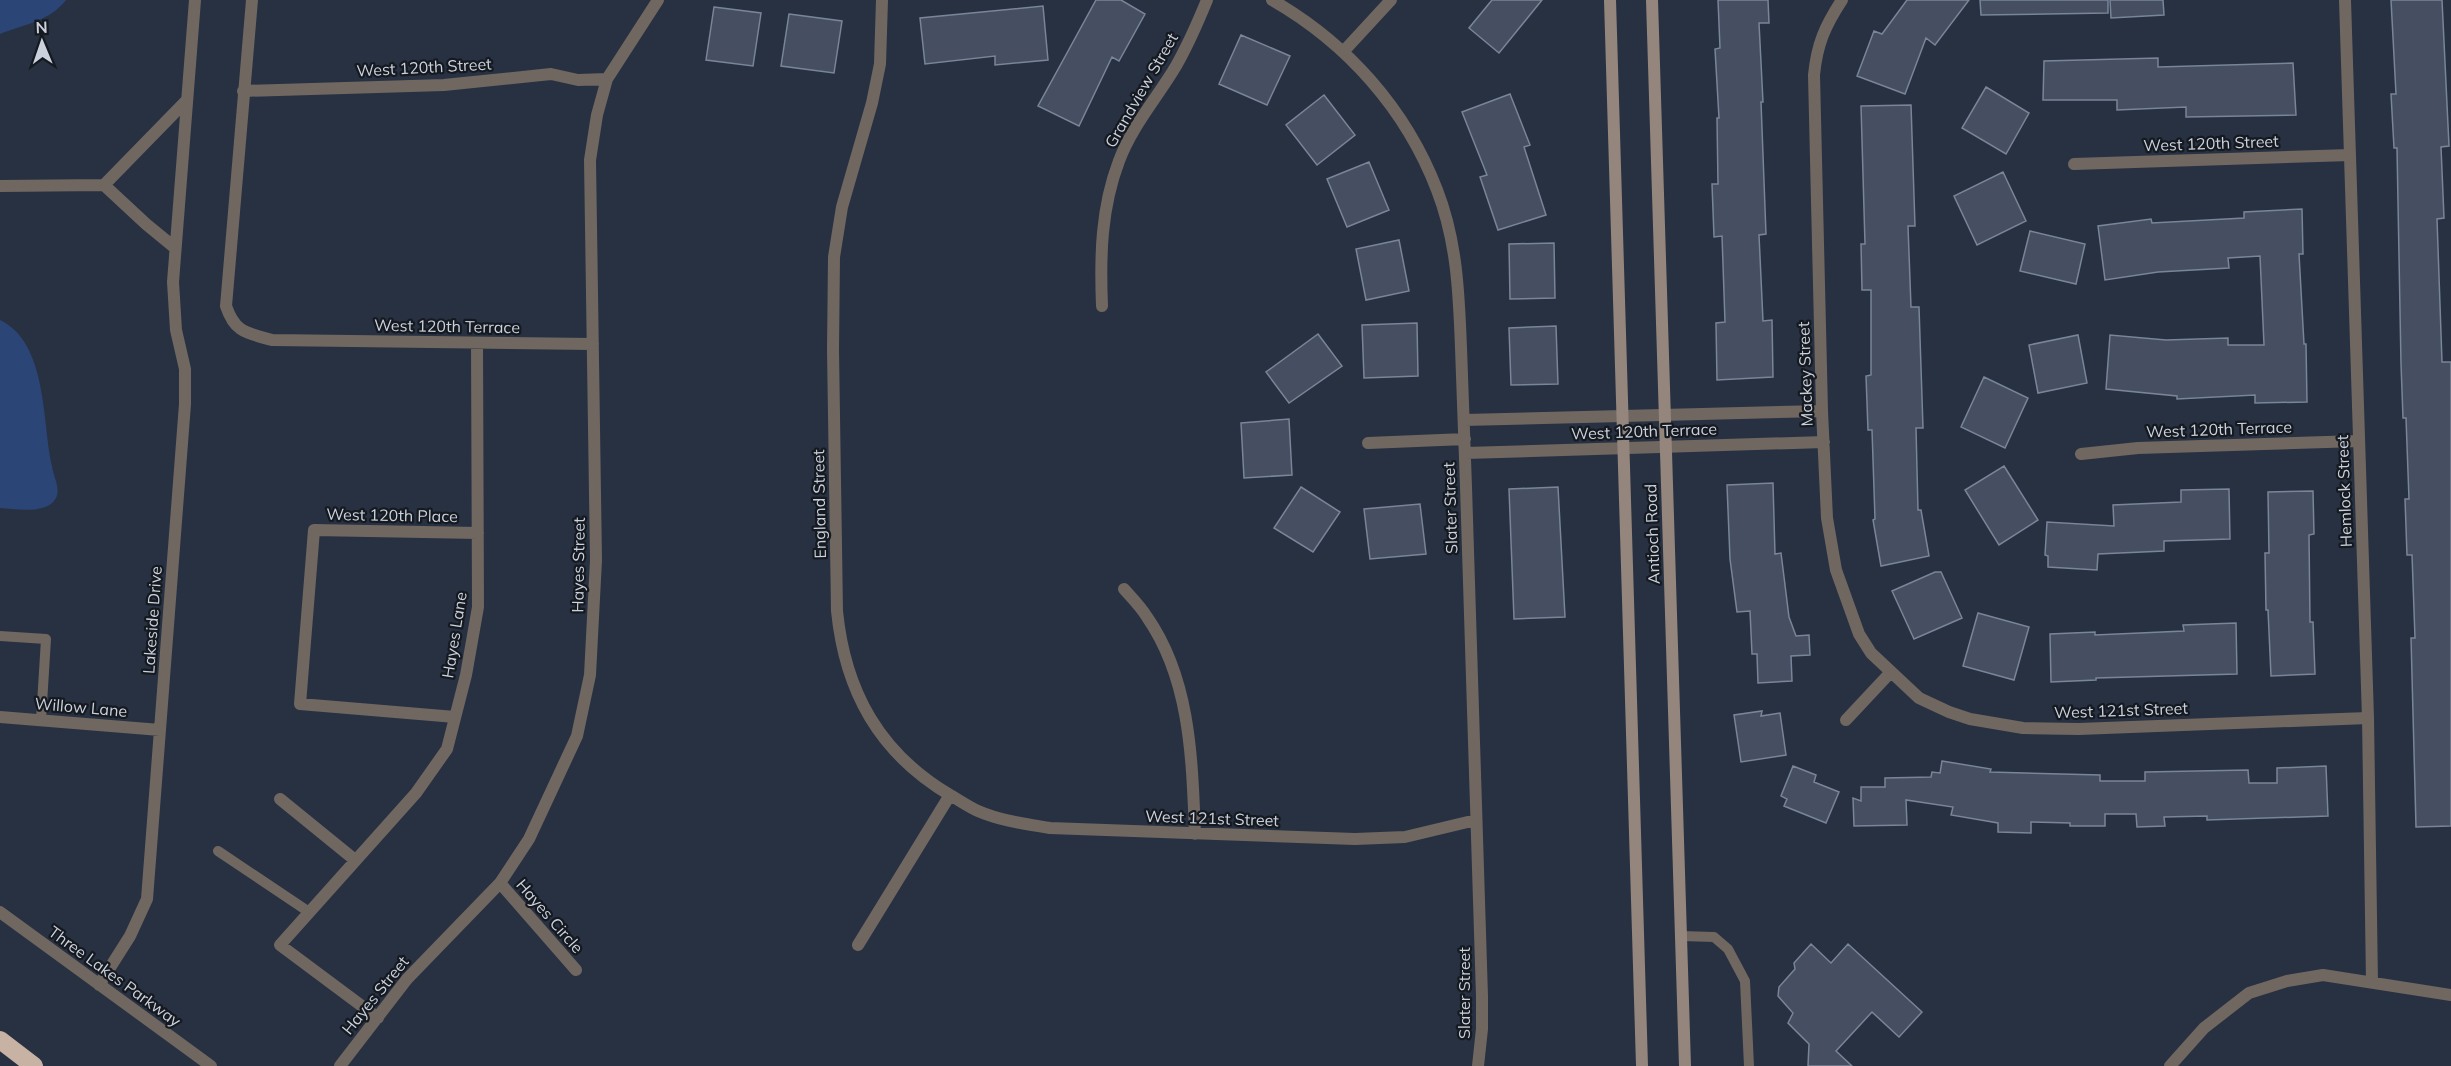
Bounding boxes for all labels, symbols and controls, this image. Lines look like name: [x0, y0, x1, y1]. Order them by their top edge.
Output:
north arrow: [12, 12, 72, 72]
text: N: [35, 17, 48, 37]
street label: Grandview Street: [1100, 29, 1182, 151]
street label: West 120th Street: [356, 53, 493, 81]
street label: West 120th Street: [2143, 131, 2279, 155]
street label: West 120th Terrace: [374, 315, 520, 337]
street label: Mackey Street: [1793, 321, 1817, 427]
street label: West 120th Terrace: [2146, 416, 2292, 442]
street label: West 120th Terrace: [1571, 418, 1717, 444]
street label: Hemlock Street: [2332, 434, 2356, 548]
street label: England Street: [808, 449, 830, 559]
street label: Slater Street: [1438, 461, 1462, 554]
street label: Antioch Road: [1640, 483, 1664, 585]
street label: West 120th Place: [326, 504, 458, 526]
street label: Hayes Street: [567, 517, 589, 613]
street label: Lakeside Drive: [138, 565, 166, 675]
street label: Hayes Lane: [437, 590, 471, 680]
street label: Willow Lane: [34, 693, 128, 721]
street label: West 121st Street: [2054, 698, 2189, 722]
street label: West 121st Street: [1145, 806, 1280, 830]
street label: Hayes Circle: [512, 875, 588, 957]
street label: Three Lakes Parkway: [45, 921, 185, 1031]
street label: Slater Street: [1454, 947, 1474, 1039]
street label: Hayes Street: [337, 951, 413, 1038]

